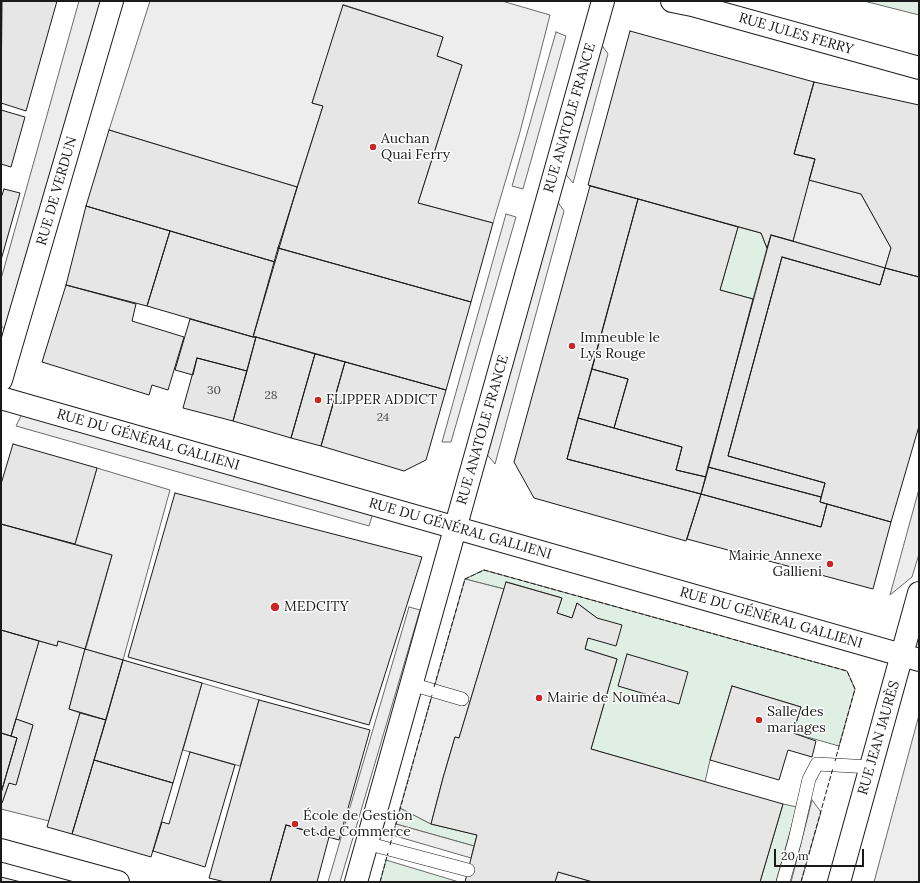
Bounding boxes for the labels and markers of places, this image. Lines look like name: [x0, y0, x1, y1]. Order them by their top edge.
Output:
place label: Auchan Quai Ferry: [381, 131, 450, 164]
marker: Auchan Quai Ferry: [368, 142, 378, 152]
place label: Immeuble le Lys Rouge: [580, 330, 660, 362]
marker: Immeuble le Lys Rouge: [567, 341, 577, 351]
place label: FLIPPER ADDICT: [326, 392, 437, 408]
marker: FLIPPER ADDICT: [313, 395, 323, 405]
place label: Mairie Annexe Gallieni: [729, 548, 822, 580]
marker: Mairie Annexe Gallieni: [825, 559, 835, 569]
place label: MEDCITY: [284, 599, 349, 615]
marker: MEDCITY: [269, 601, 281, 613]
place label: Mairie de Nouméa: [547, 690, 666, 706]
marker: Mairie de Nouméa: [534, 693, 544, 703]
place label: Salle des mariages: [767, 704, 826, 736]
marker: Salle des mariages: [754, 715, 764, 725]
place label: École de Gestion et de Commerce: [303, 808, 413, 840]
marker: École de Gestion et de Commerce: [290, 819, 300, 829]

